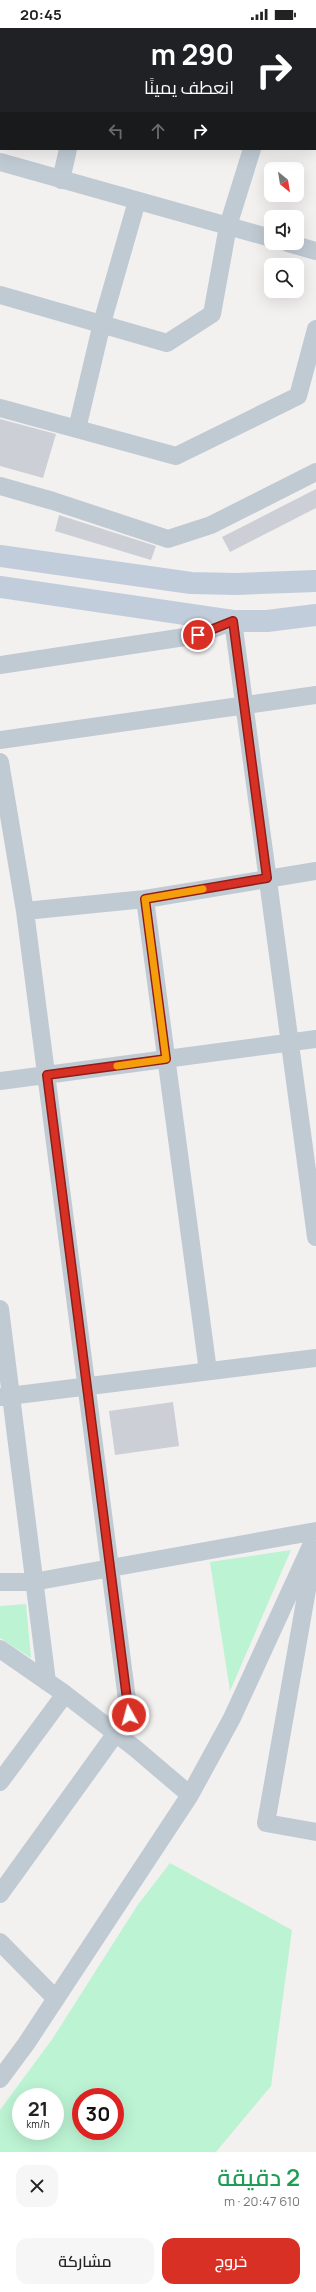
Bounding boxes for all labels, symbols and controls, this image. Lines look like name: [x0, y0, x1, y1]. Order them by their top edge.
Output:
text: 20:45: [20, 4, 62, 25]
text: 290 m: [151, 35, 234, 73]
icon: right: [248, 44, 300, 96]
text: انعطف يمينًا: [144, 75, 234, 99]
icon: left: [105, 120, 127, 142]
icon: ahead: [147, 120, 169, 142]
icon: right: [189, 120, 211, 142]
north arrow: [264, 162, 304, 202]
map controls: [264, 162, 304, 298]
button: sound: [264, 210, 304, 250]
button: search: [264, 258, 304, 298]
pin: [181, 618, 215, 652]
icon: arrive: [187, 624, 209, 646]
position arrow: [108, 1694, 150, 1736]
speed limit sign: 30: [72, 2088, 124, 2140]
text: 21: [28, 2095, 48, 2122]
text: km/h: [26, 2117, 50, 2131]
text: 2 دقيقة: [217, 2160, 300, 2193]
button: close: [16, 2165, 58, 2207]
text: 610 m · 20:47: [224, 2192, 300, 2210]
button: مشاركة: [16, 2238, 154, 2284]
button: خروج: [162, 2238, 300, 2284]

